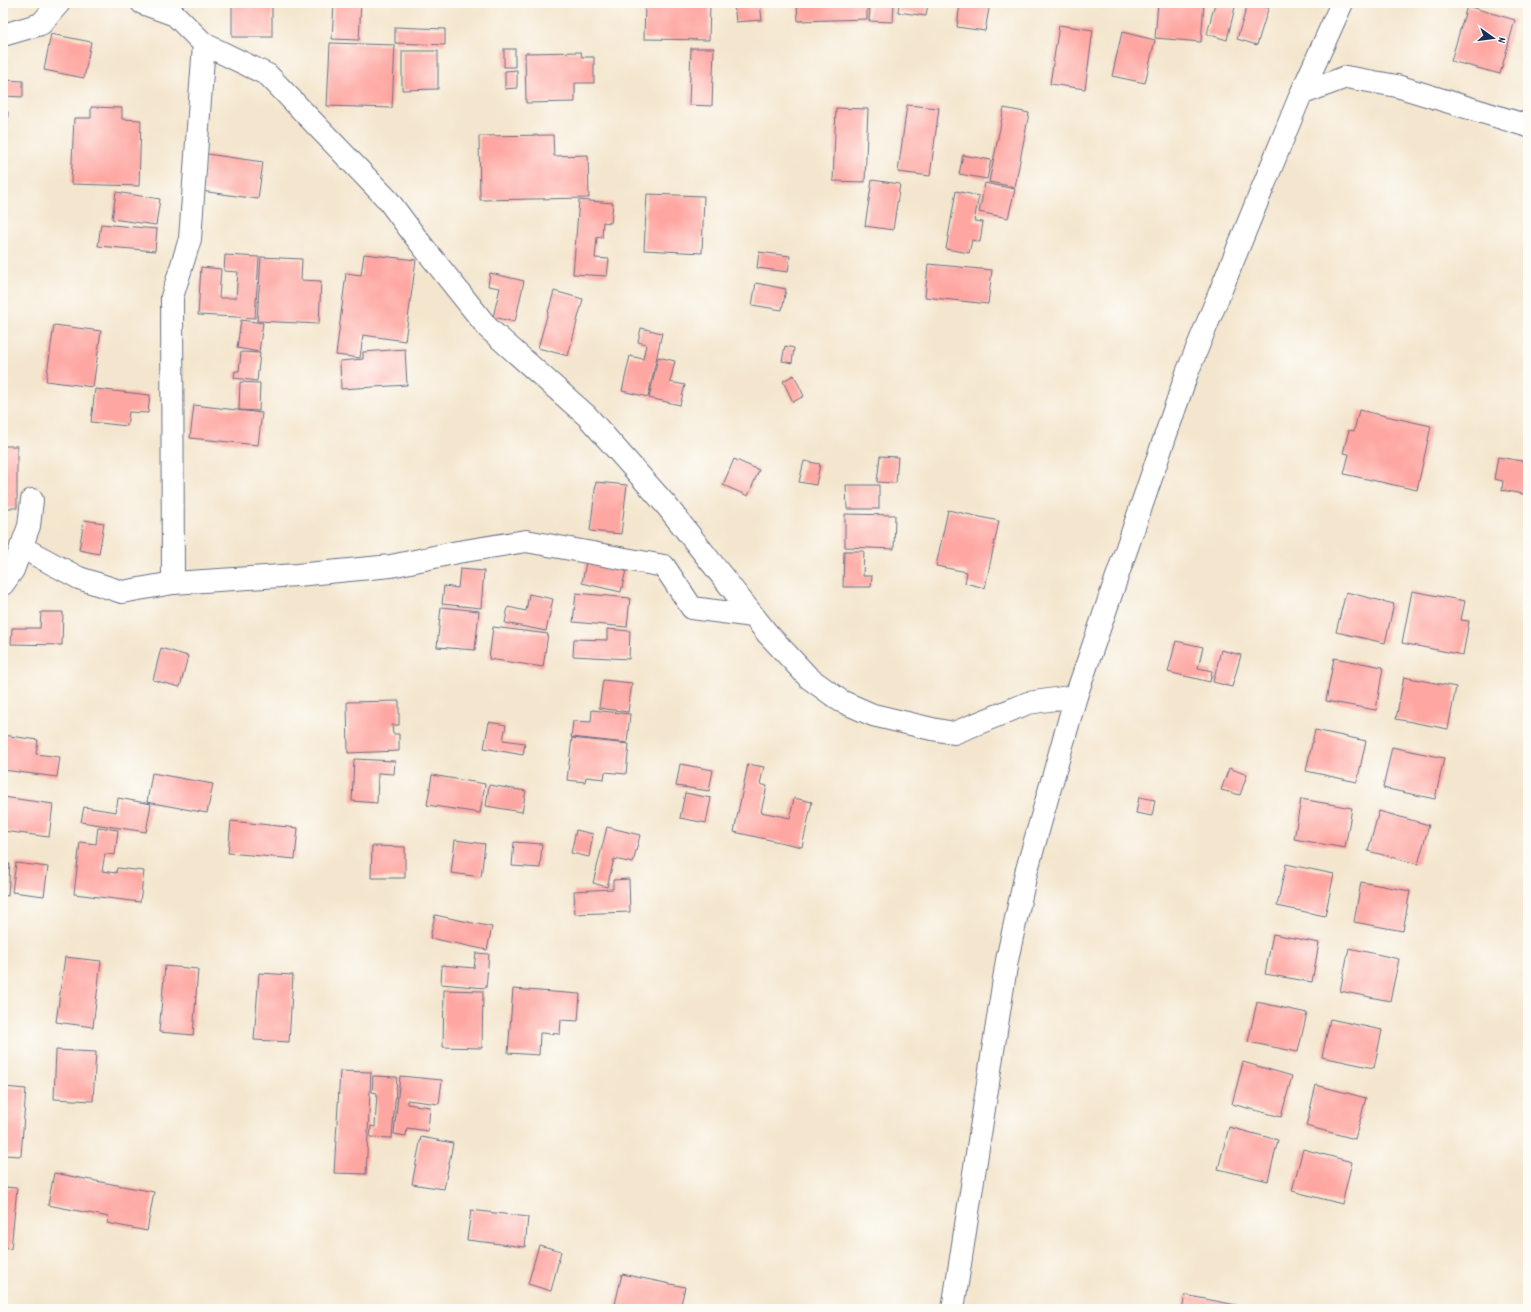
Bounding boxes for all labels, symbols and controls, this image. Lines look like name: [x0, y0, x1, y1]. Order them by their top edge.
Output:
north arrow: [1473, 18, 1513, 58]
text: N: [1492, 35, 1509, 45]

